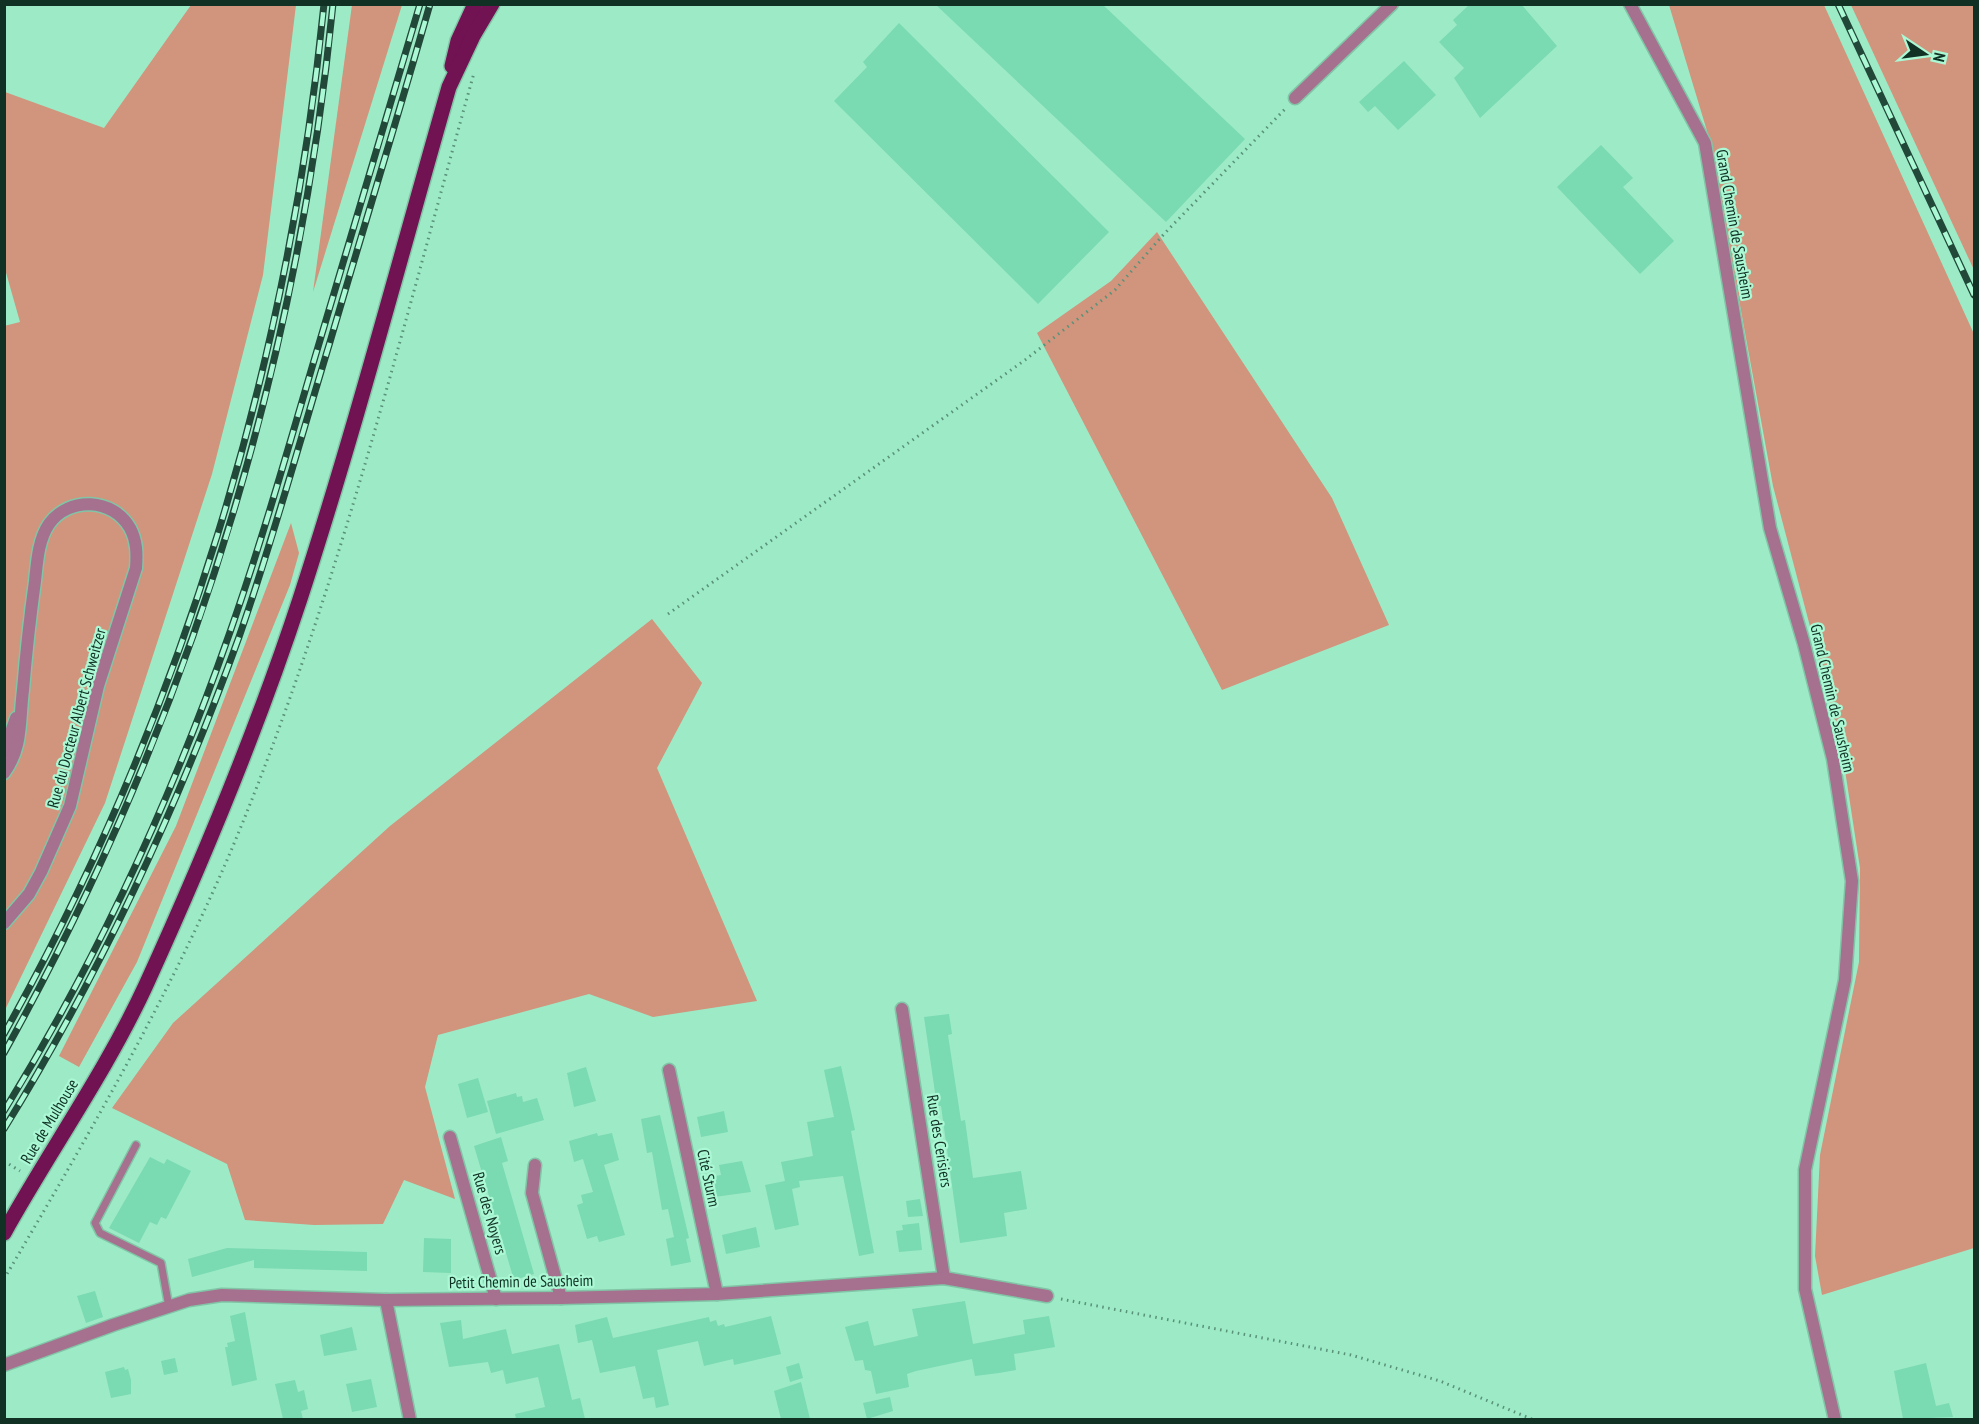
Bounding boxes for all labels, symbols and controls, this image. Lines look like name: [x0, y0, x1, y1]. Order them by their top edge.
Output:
north arrow: [1895, 24, 1955, 84]
text: N: [1929, 51, 1950, 64]
street label: Grand Chemin de Sausheim: [1712, 148, 1758, 300]
street label: Grand Chemin de Sausheim: [1806, 622, 1860, 774]
street label: Rue du Docteur Albert Schweitzer: [42, 625, 110, 810]
street label: Rue de Mulhouse: [16, 1075, 82, 1167]
street label: Rue des Cerisiers: [923, 1093, 957, 1189]
street label: Cité Sturm: [693, 1148, 725, 1208]
street label: Rue des Noyers: [469, 1170, 511, 1256]
street label: Petit Chemin de Sausheim: [449, 1270, 593, 1292]

